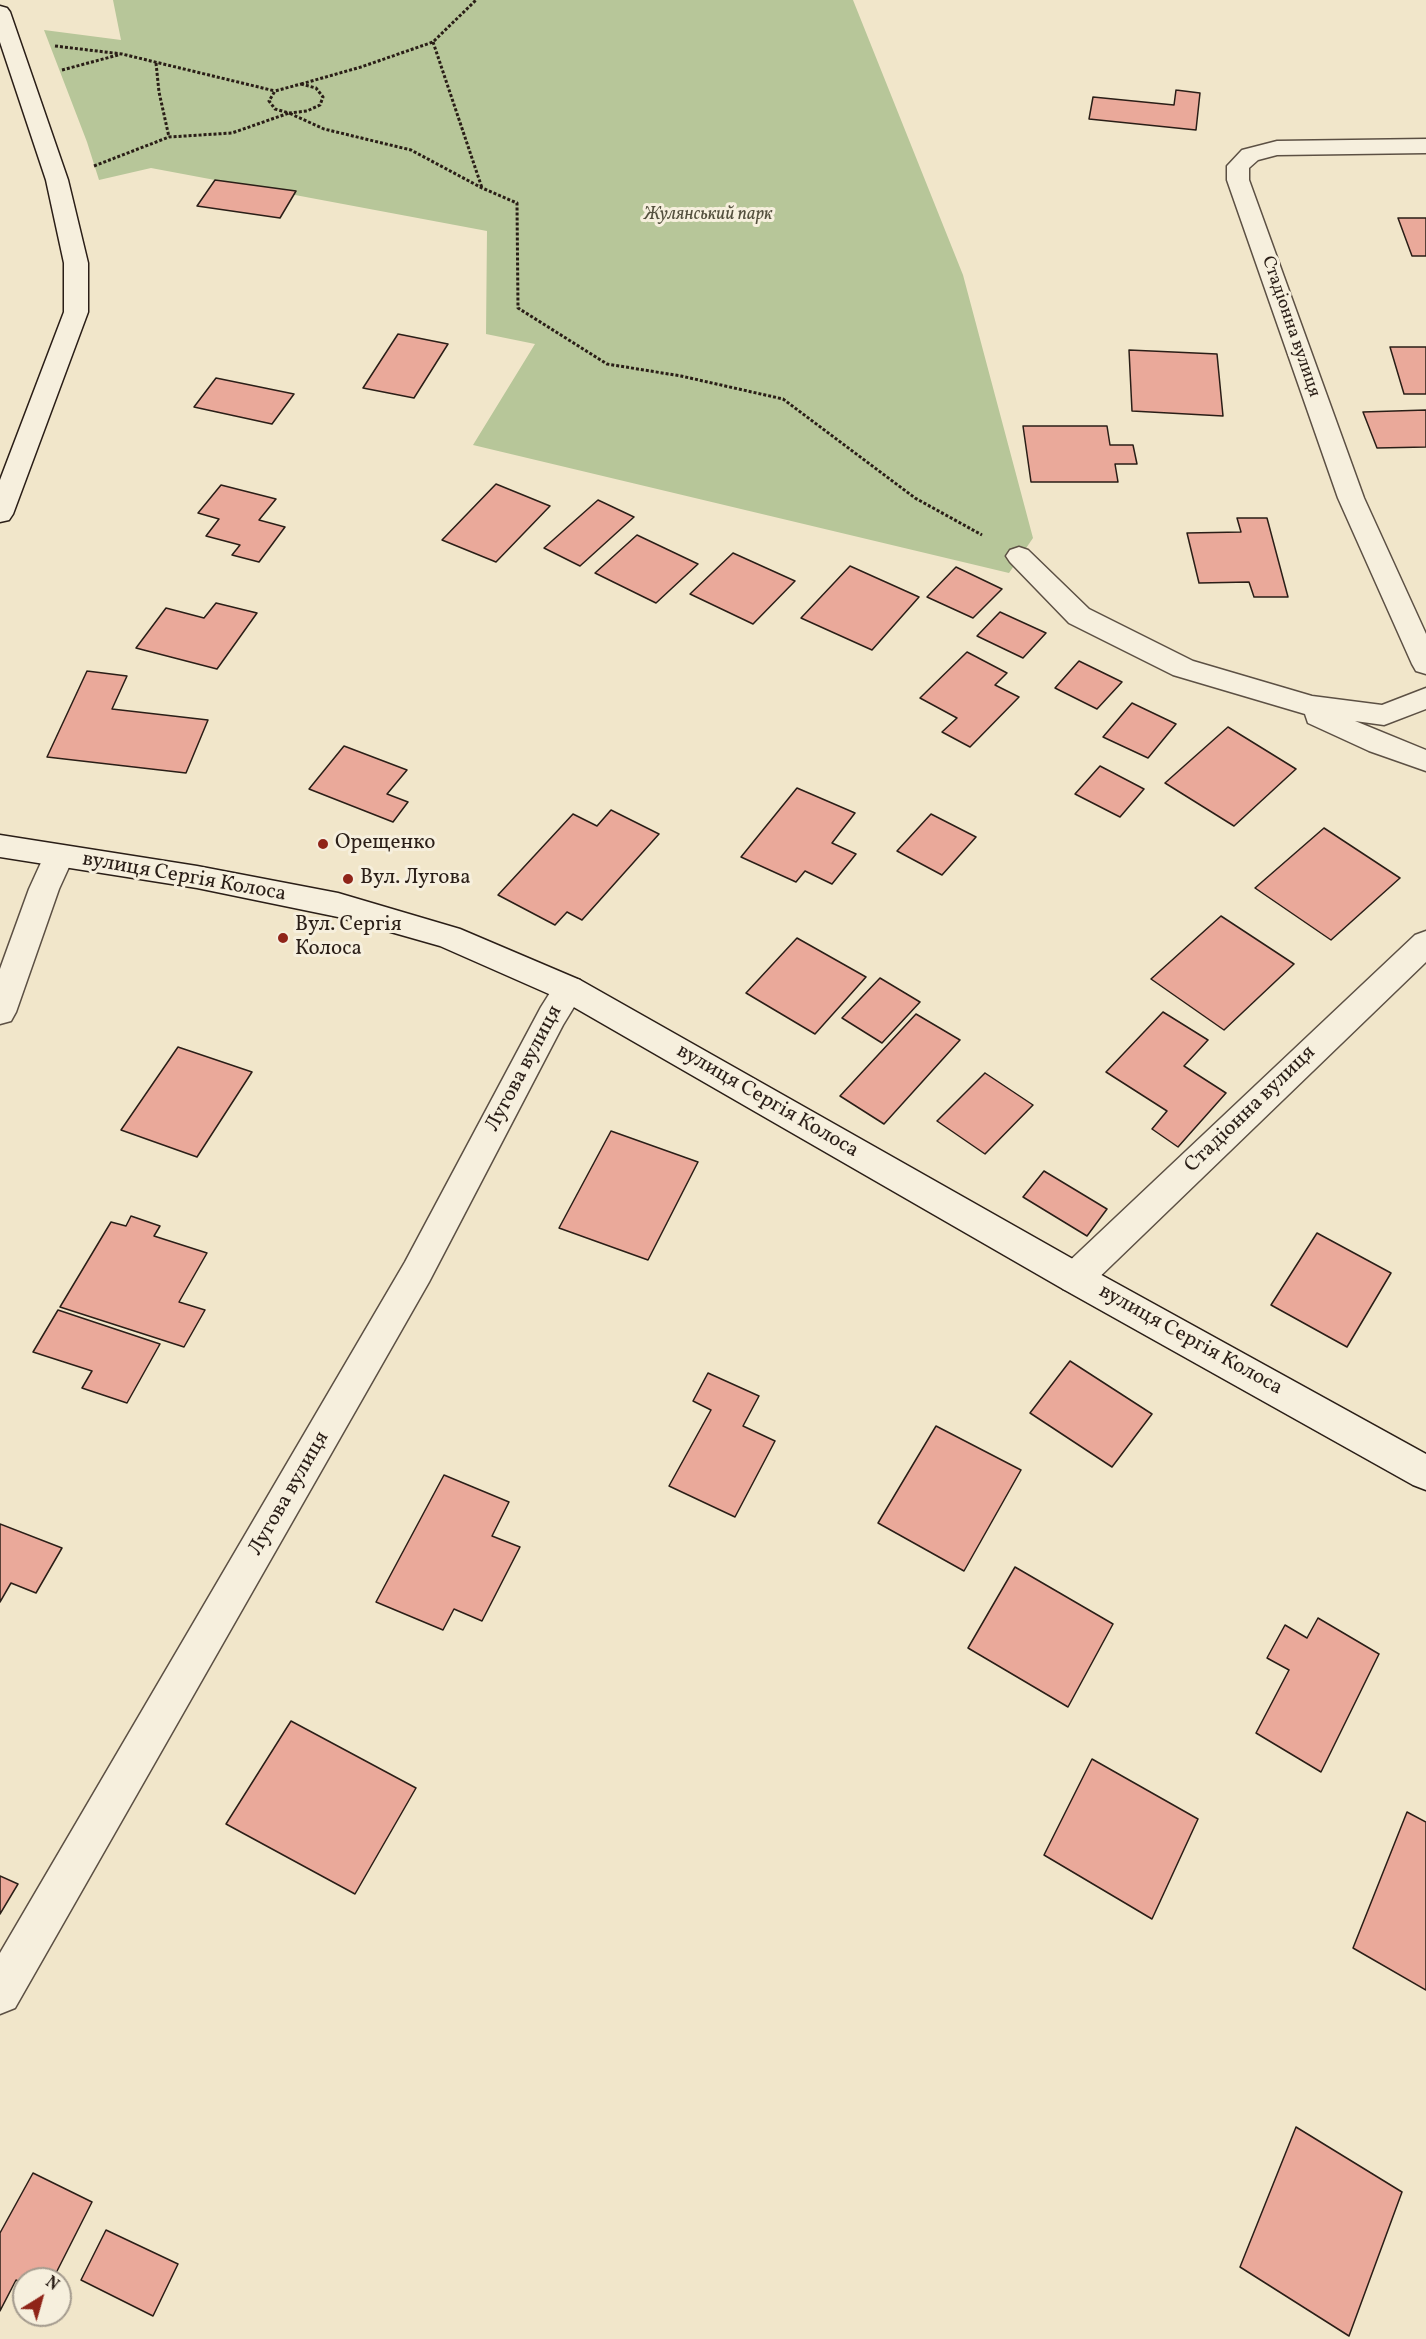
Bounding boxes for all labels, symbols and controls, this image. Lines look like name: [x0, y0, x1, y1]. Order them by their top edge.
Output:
park label: Жулянський парк: [644, 205, 772, 227]
street label: Стадіонна вулиця: [1256, 254, 1324, 400]
place label: Орещенко: [335, 831, 435, 857]
marker: Орещенко: [316, 837, 330, 851]
street label: вулиця Сергія Колоса: [80, 848, 288, 908]
place label: Вул. Лугова: [360, 866, 471, 892]
marker: Вул. Лугова: [341, 872, 355, 886]
place label: Вул. Сергія Колоса: [295, 913, 402, 963]
marker: Вул. Сергія Колоса: [276, 931, 290, 945]
street label: Лугова вулиця: [481, 1002, 569, 1136]
street label: вулиця Сергія Колоса: [671, 1040, 863, 1164]
street label: Стадіонна вулиця: [1180, 1041, 1322, 1179]
street label: вулиця Сергія Колоса: [1094, 1280, 1286, 1402]
street label: Лугова вулиця: [244, 1427, 336, 1561]
north arrow: [12, 2267, 72, 2327]
text: N: [40, 2272, 63, 2297]

